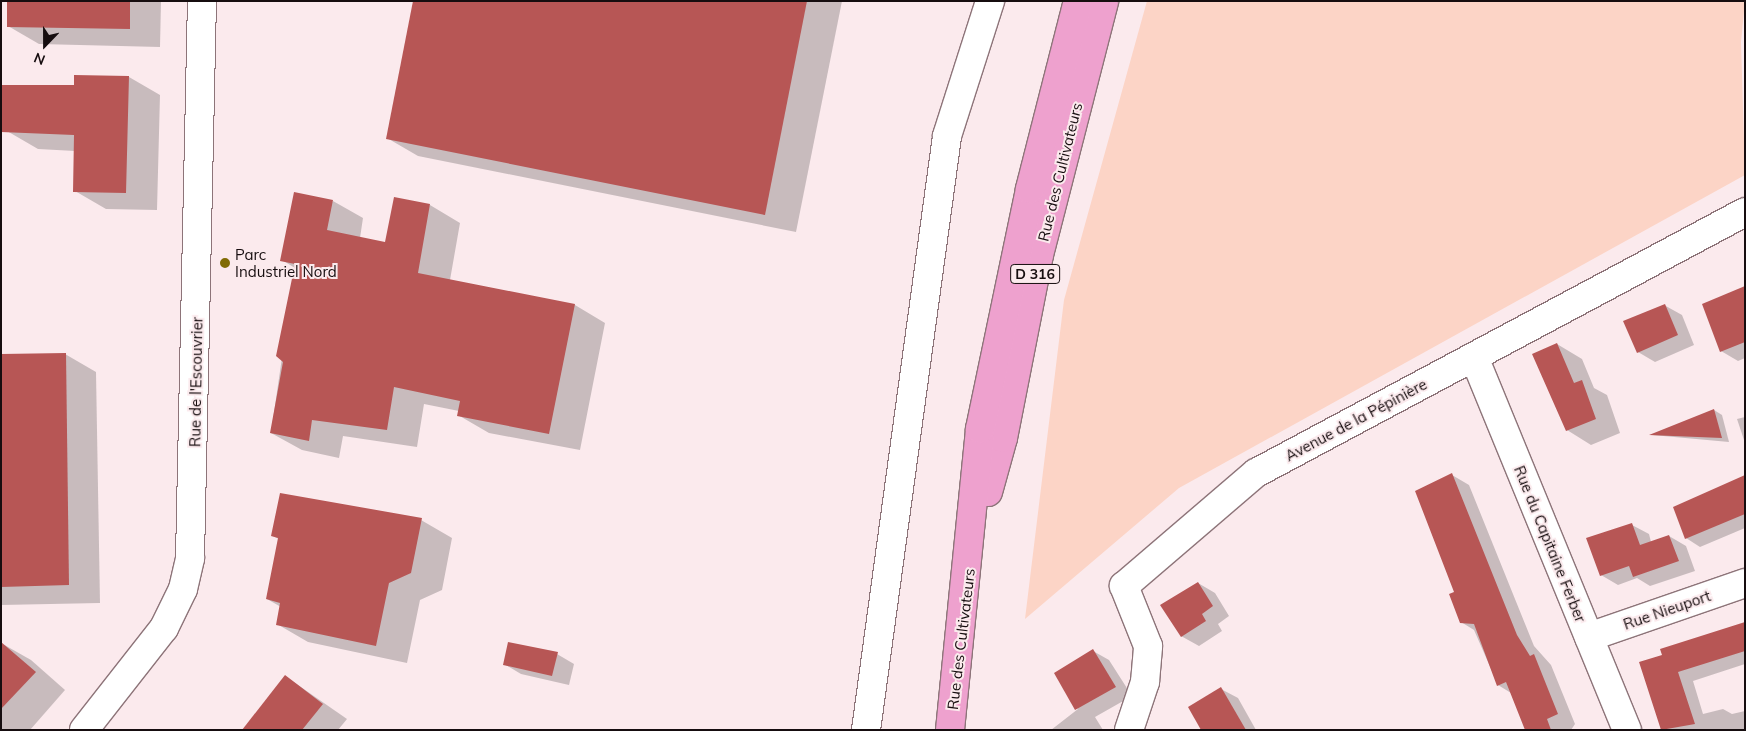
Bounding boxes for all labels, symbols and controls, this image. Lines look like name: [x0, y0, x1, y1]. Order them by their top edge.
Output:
north arrow: [20, 20, 70, 70]
text: N: [31, 49, 48, 69]
street label: Rue des Cultivateurs: [1034, 101, 1086, 243]
place label: Parc Industriel Nord: [235, 245, 337, 280]
marker: Parc Industriel Nord: [219, 257, 231, 269]
road number: D 316: [1010, 262, 1060, 286]
street label: Rue de l'Escouvrier: [186, 317, 206, 447]
street label: Avenue de la Pépinière: [1282, 375, 1430, 465]
street label: Rue du Capitaine Ferber: [1510, 463, 1590, 625]
street label: Rue des Cultivateurs: [943, 567, 979, 711]
street label: Rue Nieuport: [1621, 587, 1713, 633]

